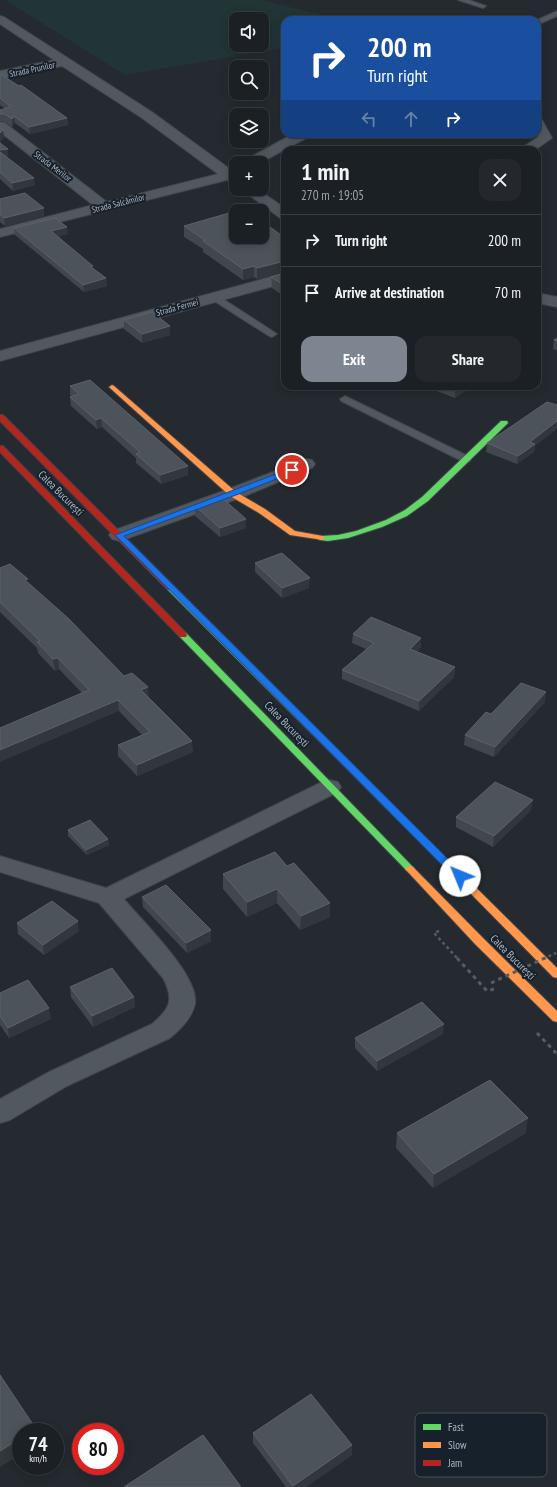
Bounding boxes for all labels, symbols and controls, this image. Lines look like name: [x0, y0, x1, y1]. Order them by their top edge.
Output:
map controls: [229, 12, 269, 244]
button: sound: [229, 12, 269, 52]
text: 200 m: [367, 28, 431, 65]
icon: right: [301, 32, 353, 84]
street label: Strada Prunilor: [8, 59, 56, 79]
button: search: [229, 60, 269, 100]
text: Turn right: [367, 64, 427, 87]
button: layers: [229, 108, 269, 148]
icon: left: [358, 108, 380, 130]
icon: ahead: [400, 108, 422, 130]
icon: right: [442, 108, 464, 130]
street label: Strada Merilor: [32, 148, 74, 184]
button: +: [229, 156, 269, 196]
text: 1 min: [301, 156, 349, 187]
button: close: [479, 159, 521, 201]
text: 270 m · 19:05: [301, 187, 364, 204]
street label: Strada Salcâmilor: [90, 191, 146, 215]
button: −: [229, 204, 269, 244]
icon: right: [301, 230, 323, 252]
text: Turn right: [335, 231, 387, 250]
text: 200 m: [488, 231, 521, 250]
icon: arrive: [301, 282, 323, 304]
text: Arrive at destination: [335, 283, 444, 302]
text: 70 m: [495, 283, 521, 302]
street label: Strada Fermei: [155, 296, 199, 318]
button: Exit: [301, 336, 407, 382]
button: Share: [415, 336, 521, 382]
pin: [275, 453, 309, 487]
icon: arrive: [281, 459, 303, 481]
street label: Calea București: [35, 467, 87, 519]
street label: Calea București: [262, 698, 312, 750]
position arrow: [439, 855, 481, 897]
street label: Calea București: [487, 931, 539, 983]
legend: [415, 1413, 547, 1477]
text: Fast: [448, 1420, 464, 1434]
speed limit sign: 80: [72, 1423, 124, 1475]
text: 74: [28, 1431, 48, 1457]
text: Slow: [448, 1438, 467, 1452]
text: km/h: [29, 1452, 47, 1465]
text: Jam: [447, 1456, 462, 1470]

